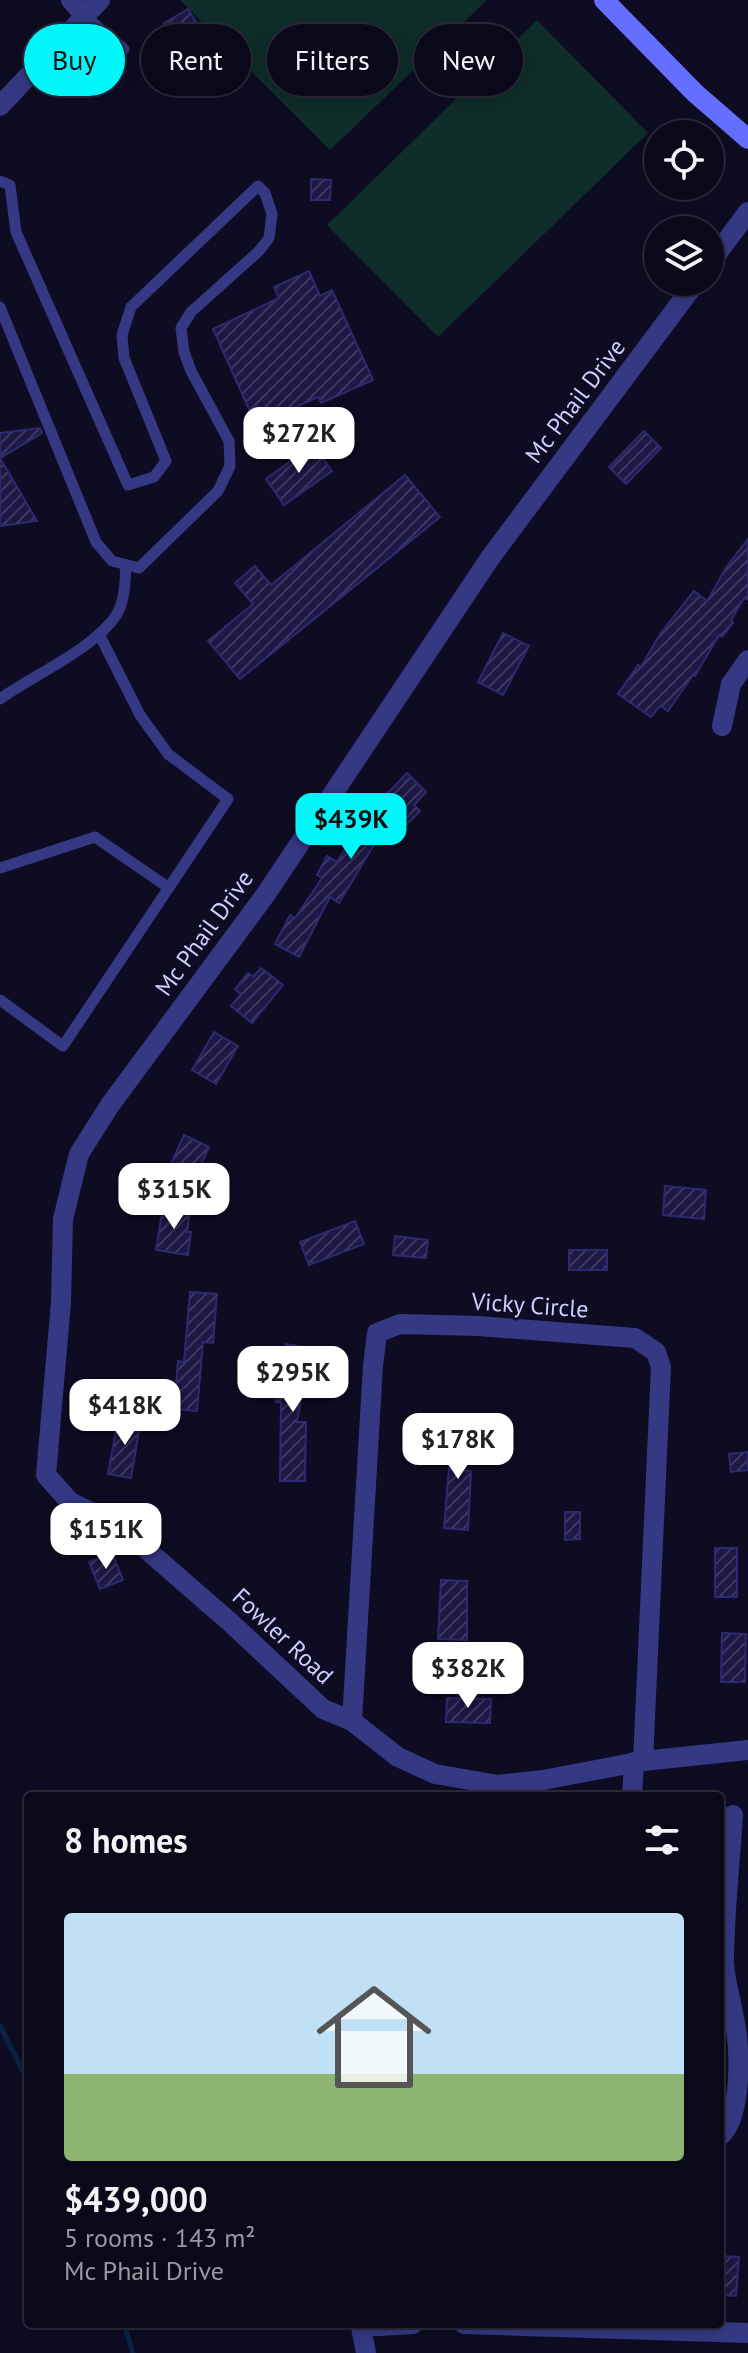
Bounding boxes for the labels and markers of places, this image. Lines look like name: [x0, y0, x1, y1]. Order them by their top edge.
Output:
pin: $272K: [243, 407, 355, 475]
pin: $439K: [295, 793, 407, 861]
pin: $315K: [118, 1163, 230, 1231]
pin: $295K: [237, 1346, 349, 1414]
pin: $418K: [69, 1379, 181, 1447]
pin: $178K: [402, 1413, 514, 1481]
pin: $151K: [50, 1503, 162, 1571]
pin: $382K: [412, 1642, 524, 1710]

